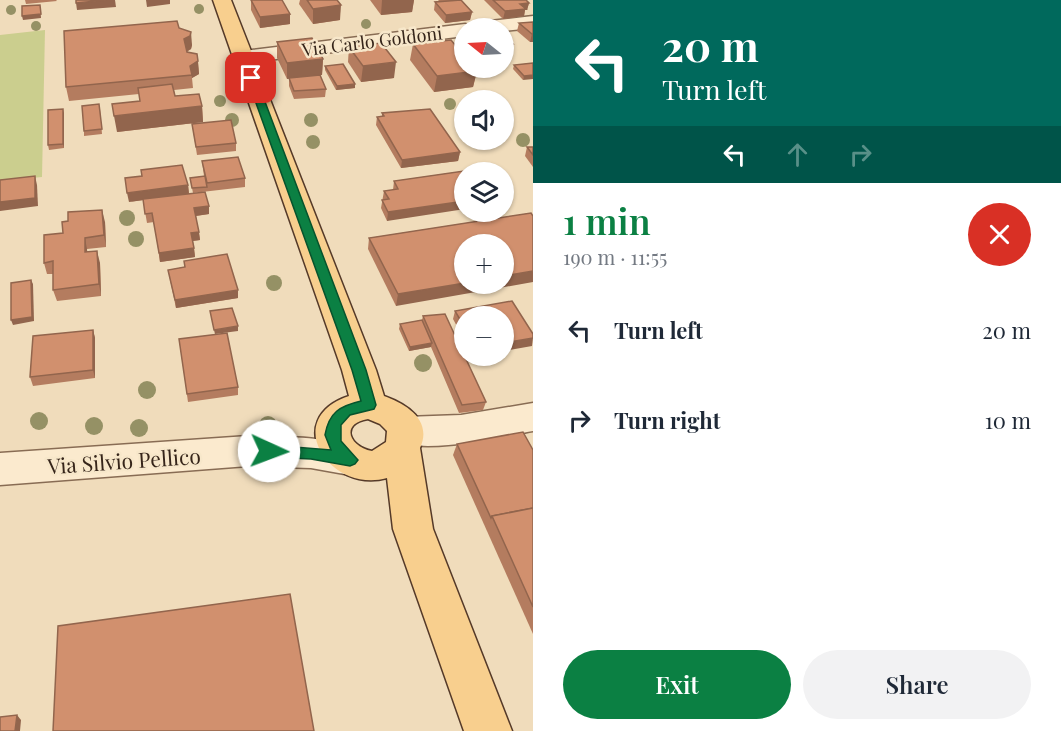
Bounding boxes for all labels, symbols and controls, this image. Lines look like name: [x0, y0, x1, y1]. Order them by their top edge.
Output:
text: 20 m: [662, 17, 759, 73]
north arrow: [454, 18, 514, 78]
map controls: [454, 18, 514, 366]
street label: Via Carlo Goldoni: [299, 20, 444, 62]
icon: left: [563, 24, 641, 102]
pin: [225, 52, 276, 103]
icon: arrive: [234, 61, 267, 94]
text: Turn left: [662, 71, 766, 107]
button: sound: [454, 90, 514, 150]
icon: left: [718, 138, 751, 171]
icon: ahead: [781, 138, 814, 171]
icon: right: [844, 138, 877, 171]
button: layers: [454, 162, 514, 222]
text: 1 min: [563, 196, 651, 244]
button: close: [968, 203, 1031, 266]
button: +: [454, 234, 514, 294]
text: 190 m · 11:55: [563, 243, 667, 270]
button: −: [454, 306, 514, 366]
icon: left: [563, 314, 596, 347]
text: Turn left: [614, 315, 703, 345]
text: 20 m: [982, 315, 1031, 345]
icon: right: [563, 404, 596, 437]
text: Turn right: [614, 405, 720, 435]
text: 10 m: [985, 405, 1031, 435]
position arrow: [237, 419, 301, 483]
street label: Via Silvio Pellico: [45, 441, 202, 479]
button: Exit: [563, 650, 791, 719]
button: Share: [803, 650, 1031, 719]

